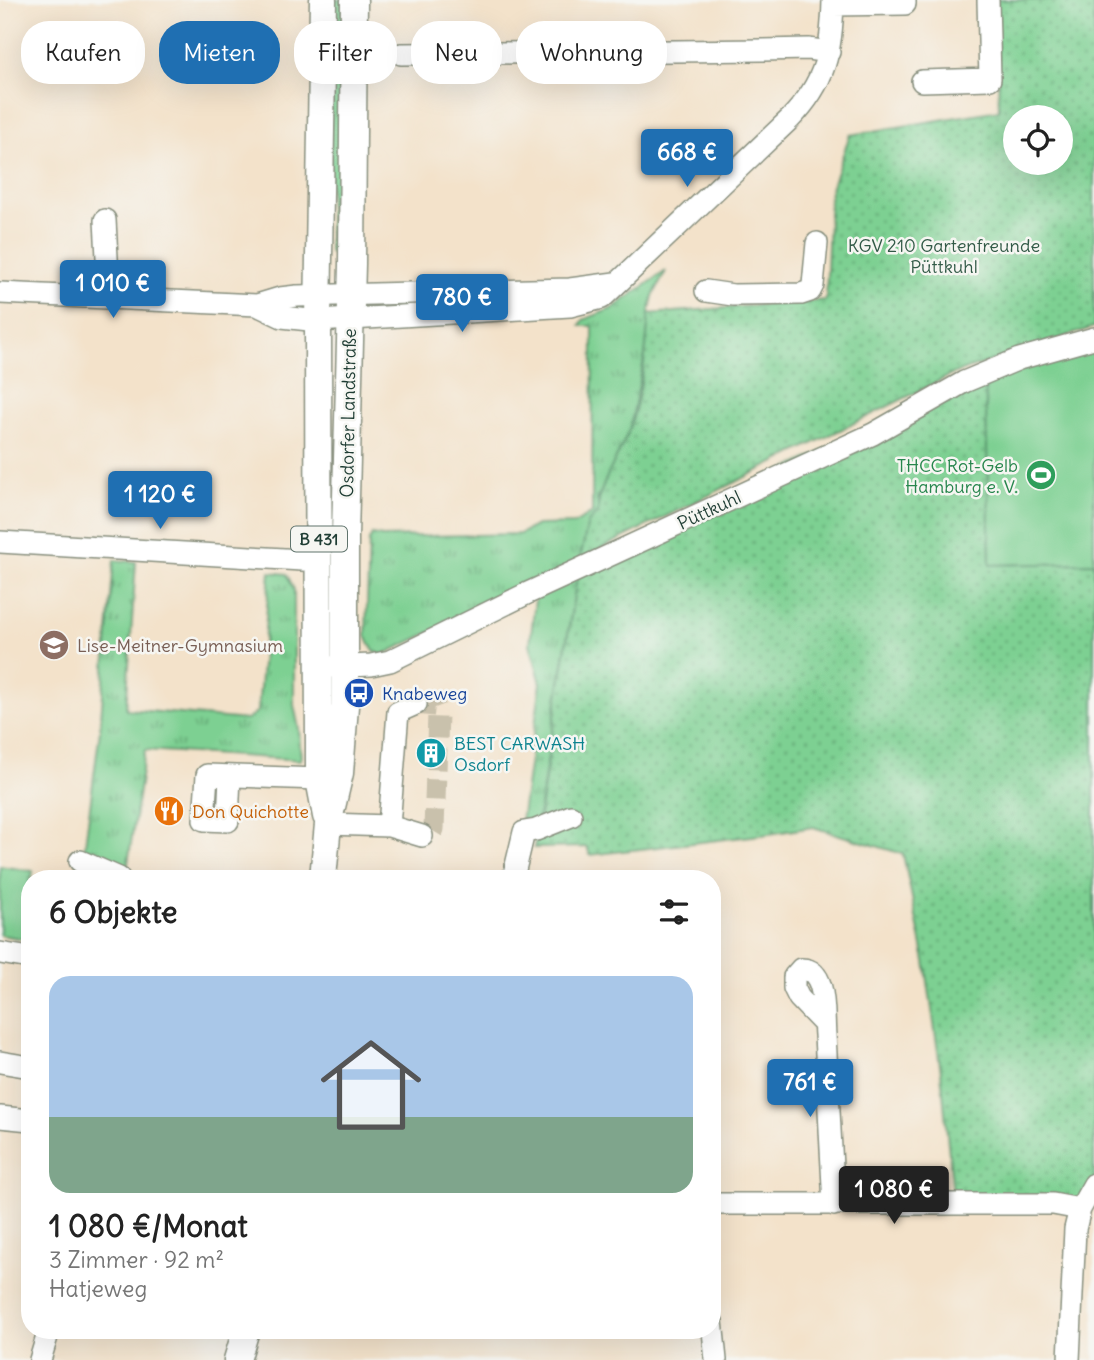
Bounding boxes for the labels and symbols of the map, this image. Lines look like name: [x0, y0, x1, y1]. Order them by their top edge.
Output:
pin: 668 €: [638, 130, 736, 189]
park label: KGV 210 Gartenfreunde Püttkuhl: [848, 234, 1040, 278]
pin: 1 010 €: [48, 260, 178, 320]
pin: 780 €: [413, 274, 511, 334]
street label: Osdorfer Landstraße: [335, 328, 361, 498]
place label: THCC Rot-Gelb Hamburg e. V.: [897, 454, 1018, 498]
sports icon: THCC Rot-Gelb Hamburg e. V.: [1024, 458, 1058, 492]
pin: 1 120 €: [95, 472, 225, 531]
street label: Püttkuhl: [674, 485, 744, 535]
road number: B 431: [291, 526, 347, 552]
school or university icon: Lise-Meitner-Gymnasium: [37, 628, 71, 662]
place label: Lise-Meitner-Gymnasium: [77, 634, 283, 657]
bus stop icon: Knabeweg: [342, 676, 376, 710]
place label: Knabeweg: [382, 682, 467, 705]
place label: BEST CARWASH Osdorf: [454, 732, 585, 776]
building icon: BEST CARWASH Osdorf: [414, 736, 448, 770]
restaurant icon: Don Quichotte: [152, 794, 186, 828]
place label: Don Quichotte: [192, 800, 309, 823]
pin: 761 €: [761, 1060, 859, 1119]
pin: 1 080 €: [829, 1166, 959, 1226]

